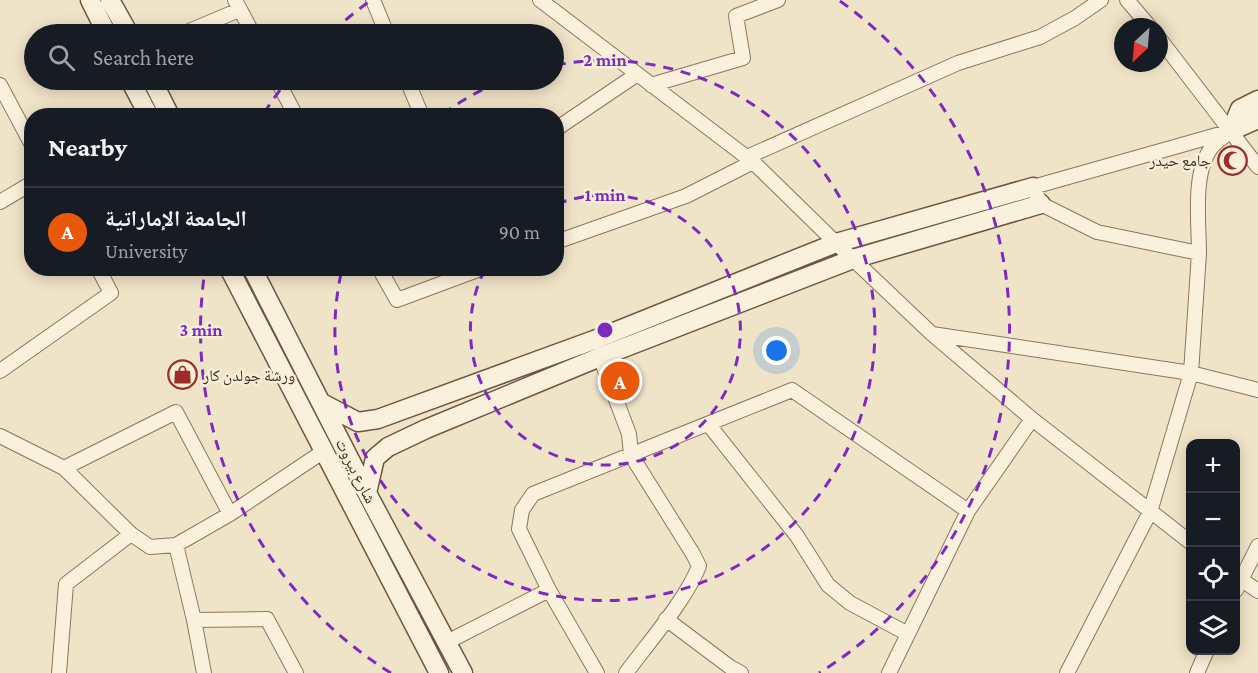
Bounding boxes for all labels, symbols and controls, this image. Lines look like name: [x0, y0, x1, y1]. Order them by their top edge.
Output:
north arrow: [1114, 18, 1168, 72]
search box: [24, 24, 564, 90]
icon: search: [45, 41, 78, 74]
text: Search here: [93, 45, 194, 70]
text: 2 min: [583, 50, 627, 70]
text: Nearby: [48, 133, 127, 162]
mosque icon: جامع حيدر: [1216, 144, 1248, 176]
place label: جامع حيدر: [1148, 152, 1211, 171]
text: 1 min: [585, 185, 626, 205]
text: الجامعة الإماراتية: [105, 206, 247, 231]
text: A: [62, 221, 73, 243]
text: 90 m: [499, 221, 540, 243]
text: University: [105, 240, 188, 262]
text: 3 min: [179, 320, 223, 340]
centre of rings: [595, 320, 615, 340]
your location: [762, 336, 791, 365]
pin: A: [600, 358, 640, 404]
shop icon: ورشة جولدن كار: [166, 359, 198, 391]
place label: ورشة جولدن كار: [202, 367, 295, 386]
street label: شارع بيروت: [331, 436, 379, 507]
map controls: [1186, 439, 1240, 655]
button: +: [1186, 439, 1240, 493]
button: −: [1186, 493, 1240, 547]
button: locate: [1186, 547, 1240, 601]
button: layers: [1186, 601, 1240, 655]

